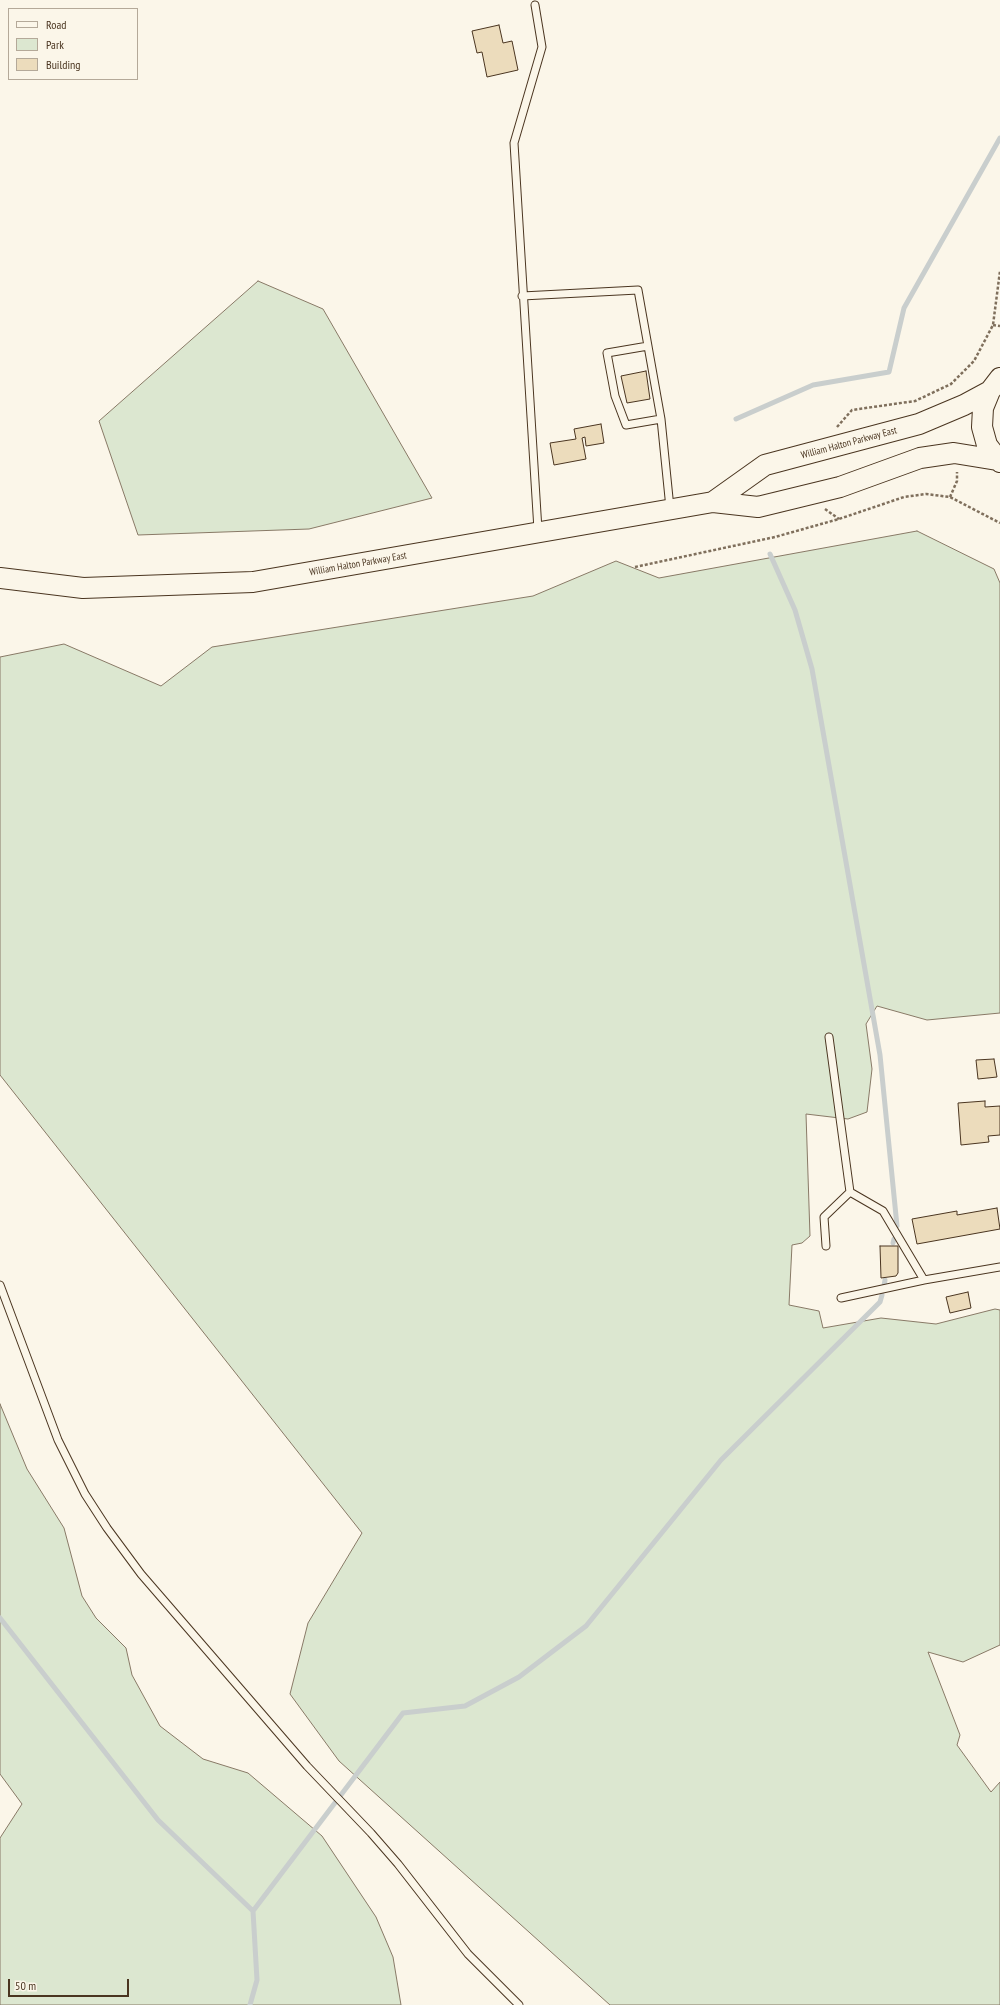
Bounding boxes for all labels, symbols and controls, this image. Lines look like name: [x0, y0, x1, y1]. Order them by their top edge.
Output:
legend: [8, 8, 138, 80]
text: Road: [46, 17, 66, 32]
text: Park: [46, 37, 64, 52]
text: Building: [46, 57, 81, 72]
street label: William Halton Parkway East: [800, 424, 898, 462]
street label: William Halton Parkway East: [308, 550, 408, 578]
scale bar: [10, 1971, 131, 1997]
text: 50 m: [15, 1978, 36, 1993]

